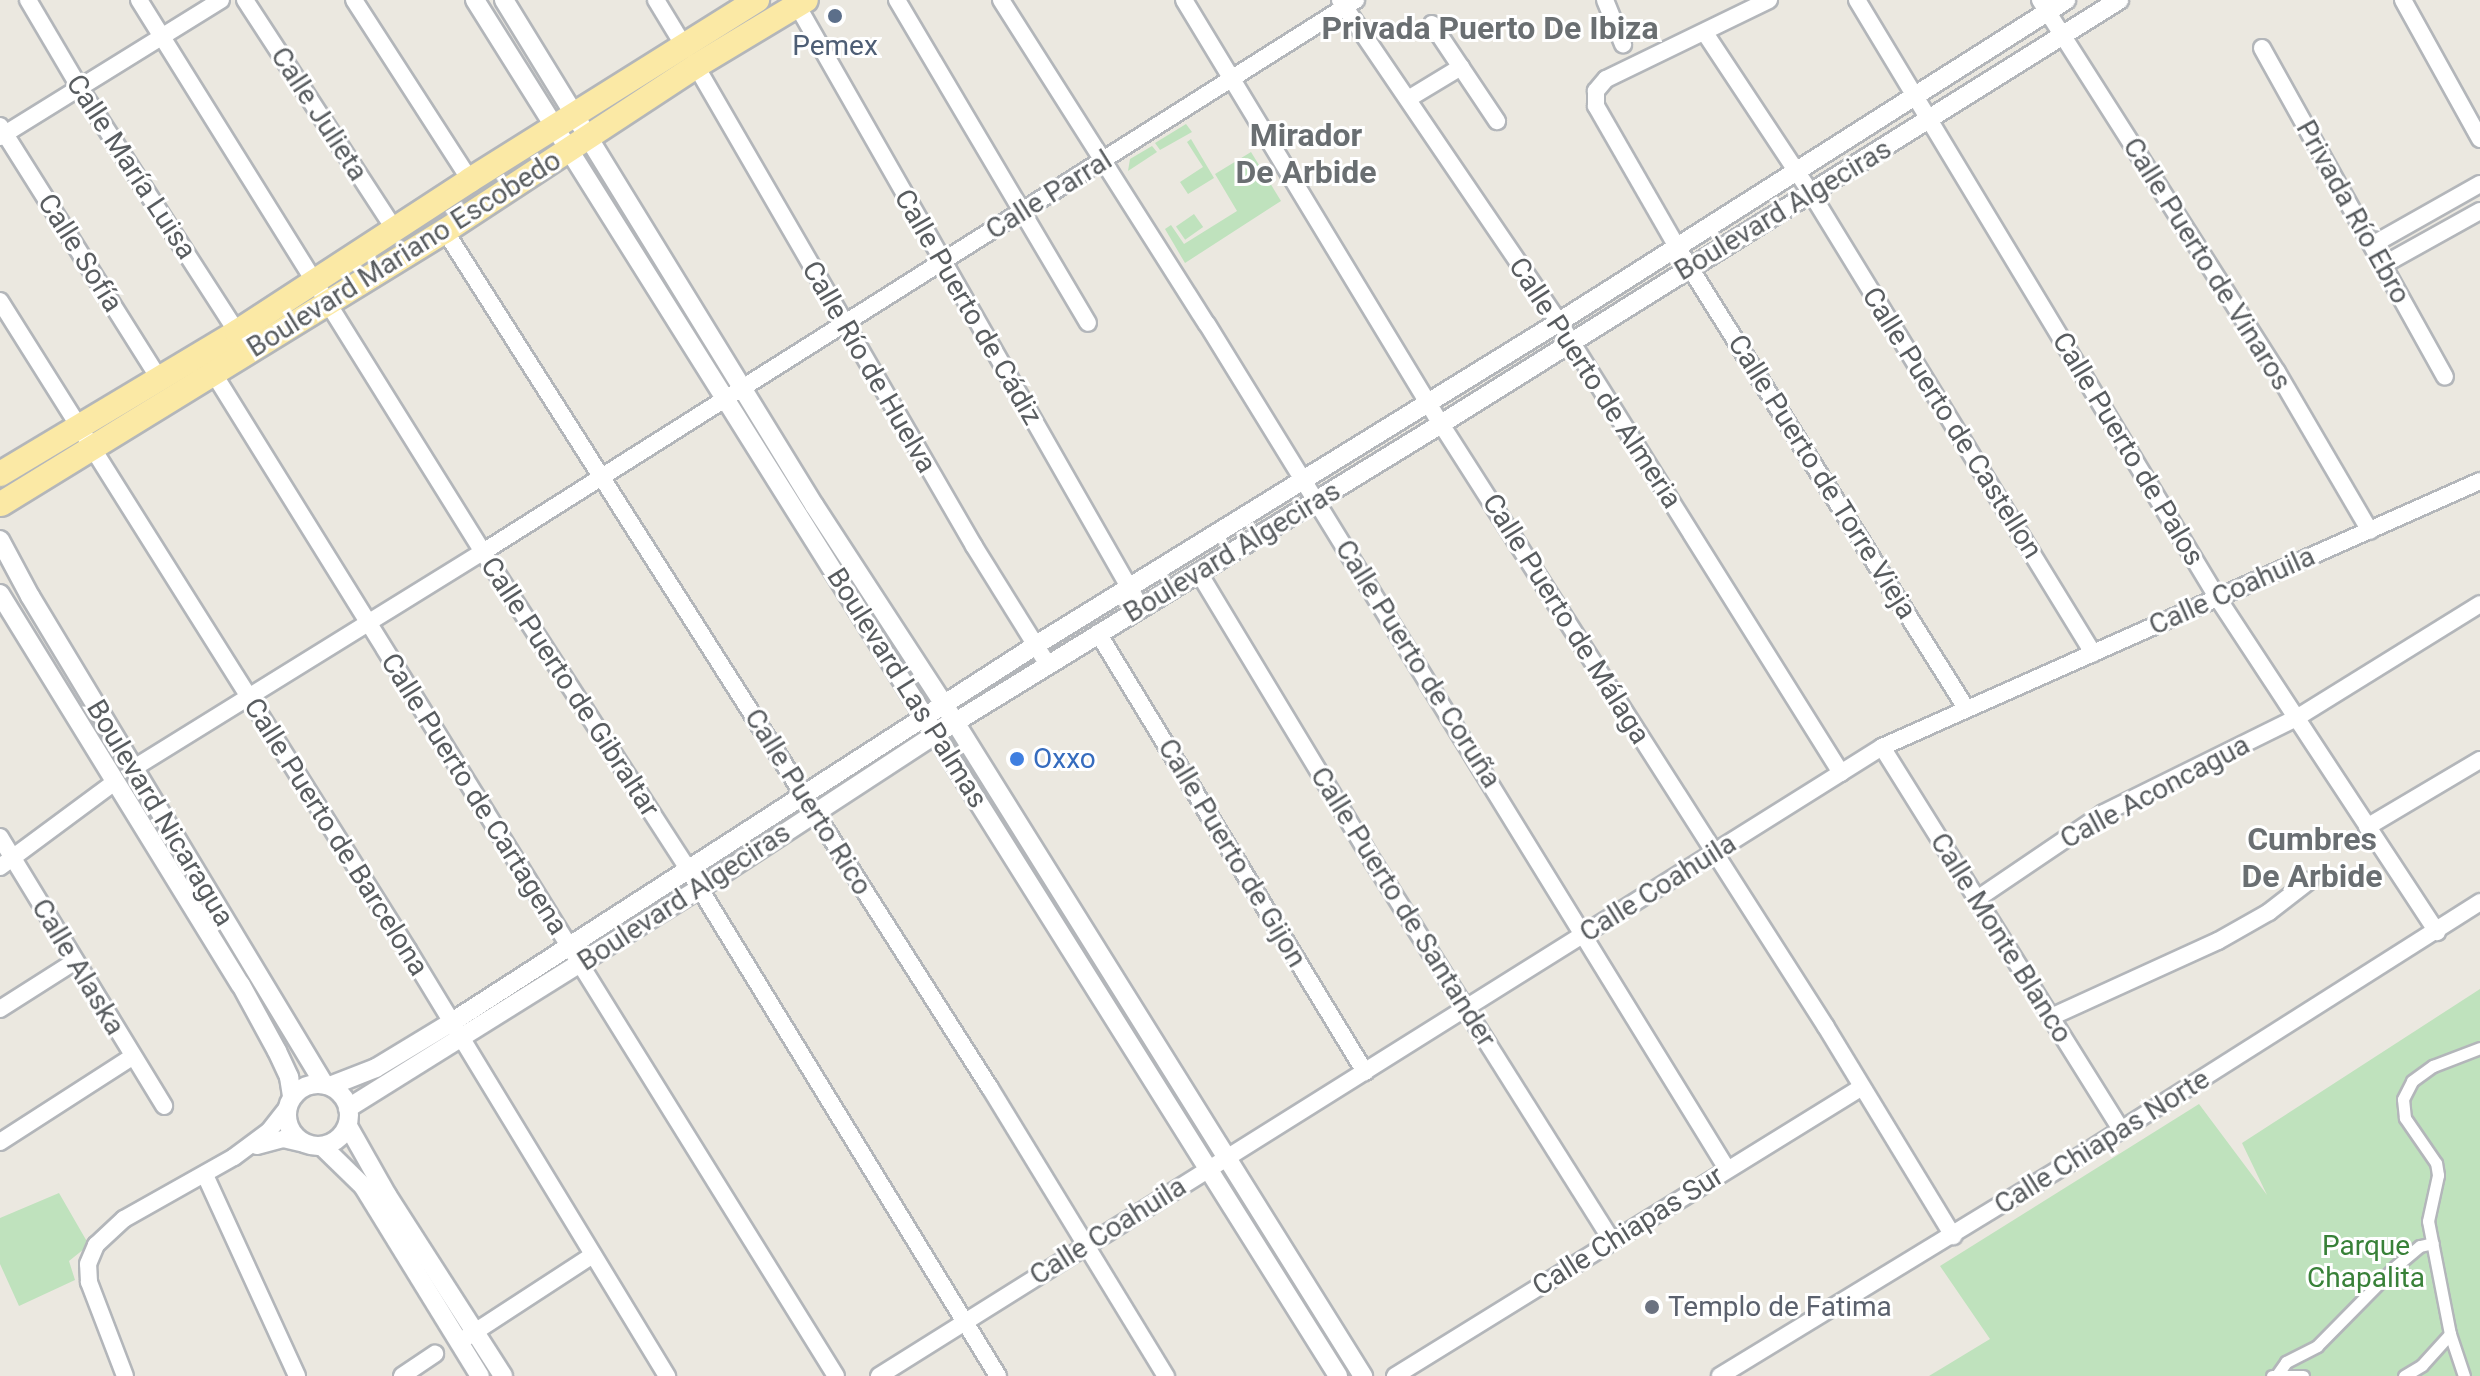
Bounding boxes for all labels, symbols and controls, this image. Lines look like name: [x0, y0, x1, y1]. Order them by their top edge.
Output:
marker: Pemex: [826, 7, 844, 25]
district label: Privada Puerto De Ibiza: [1321, 9, 1659, 47]
place label: Pemex: [792, 29, 878, 63]
street label: Calle Julieta: [263, 41, 375, 187]
street label: Calle María Luisa: [59, 68, 203, 266]
street label: Privada Río Ebro: [2289, 114, 2417, 310]
district label: Mirador De Arbide: [1235, 117, 1377, 192]
street label: Boulevard Algeciras: [1669, 132, 1897, 288]
street label: Calle Puerto de Vinaros: [2116, 132, 2298, 396]
street label: Boulevard Mariano Escobedo: [241, 143, 567, 365]
street label: Calle Parral: [980, 143, 1118, 247]
street label: Calle Puerto de Cádiz: [887, 183, 1049, 431]
street label: Calle Sofía: [30, 188, 130, 318]
street label: Calle Puerto de Almeria: [1501, 251, 1689, 515]
street label: Calle Río de Huelva: [795, 255, 943, 479]
street label: Calle Puerto de Castellon: [1855, 281, 2049, 565]
street label: Calle Puerto de Palos: [2045, 326, 2211, 572]
street label: Calle Puerto de Torre Vieja: [1720, 328, 1924, 626]
street label: Boulevard Algeciras: [1118, 474, 1346, 630]
street label: Calle Puerto de Málaga: [1475, 488, 1657, 750]
street label: Calle Puerto de Coruña: [1328, 534, 1508, 794]
street label: Calle Coahuila: [2144, 539, 2320, 643]
street label: Calle Puerto de Gibraltar: [473, 551, 667, 823]
street label: Boulevard Las Palmas: [820, 562, 994, 814]
street label: Calle Puerto de Cartagena: [373, 647, 575, 941]
street label: Calle Puerto de Barcelona: [237, 692, 435, 982]
street label: Boulevard Nicaragua: [79, 694, 241, 932]
street label: Calle Puerto Rico: [737, 703, 879, 901]
street label: Calle Aconcagua: [2055, 728, 2255, 856]
street label: Calle Puerto de Gijon: [1151, 733, 1313, 973]
place label: Oxxo: [1033, 742, 1096, 776]
marker: Oxxo: [1008, 750, 1026, 768]
street label: Calle Puerto de Santander: [1303, 761, 1503, 1053]
street label: Boulevard Algeciras: [571, 816, 797, 978]
district label: Cumbres De Arbide: [2241, 821, 2383, 896]
street label: Calle Coahuila: [1574, 827, 1742, 949]
street label: Calle Monte Blanco: [1923, 827, 2079, 1049]
street label: Calle Alaska: [24, 893, 132, 1041]
street label: Calle Chiapas Norte: [1988, 1062, 2216, 1222]
street label: Calle Chiapas Sur: [1526, 1159, 1730, 1303]
street label: Calle Coahuila: [1024, 1170, 1192, 1292]
park label: Parque Chapalita: [2307, 1229, 2425, 1295]
place label: Templo de Fatima: [1668, 1290, 1892, 1324]
marker: Templo de Fatima: [1643, 1298, 1661, 1316]

